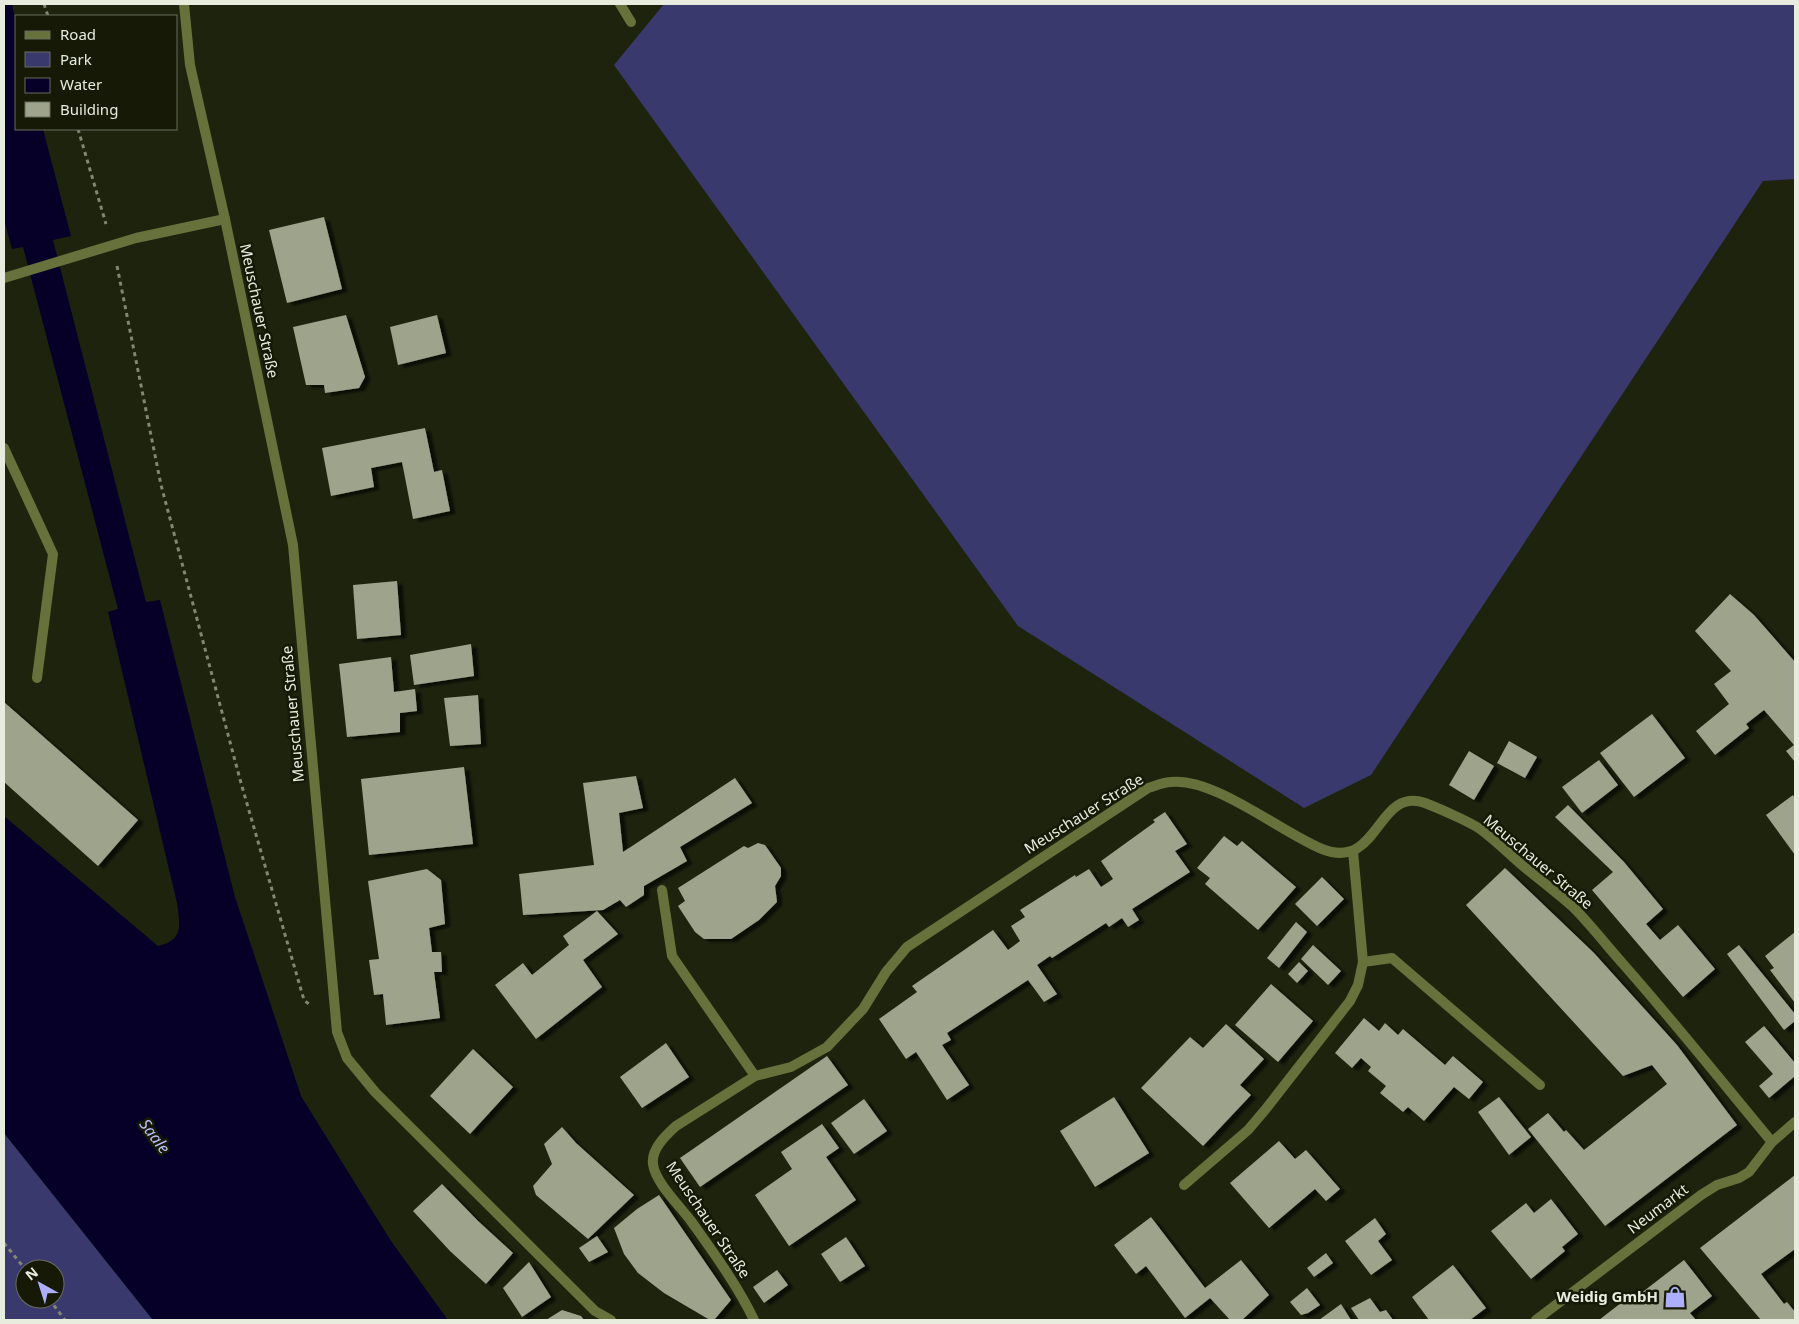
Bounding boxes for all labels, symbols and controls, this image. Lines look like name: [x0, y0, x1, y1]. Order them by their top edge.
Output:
legend: [15, 15, 178, 130]
text: Road: [60, 24, 96, 44]
text: Park: [60, 49, 92, 69]
text: Water: [60, 74, 102, 94]
text: Building: [60, 99, 118, 119]
street label: Meuschauer Straße: [236, 242, 284, 380]
street label: Meuschauer Straße: [276, 645, 308, 783]
street label: Meuschauer Straße: [1020, 768, 1147, 858]
street label: Meuschauer Straße: [1480, 810, 1598, 913]
water label: Saale: [135, 1114, 175, 1158]
street label: Meuschauer Straße: [662, 1157, 755, 1282]
street label: Neumarkt: [1623, 1178, 1692, 1238]
north arrow: [15, 1259, 65, 1309]
text: N: [21, 1263, 42, 1284]
shop icon: Weidig GmbH: [1662, 1284, 1688, 1310]
place label: Weidig GmbH: [1557, 1286, 1658, 1306]

